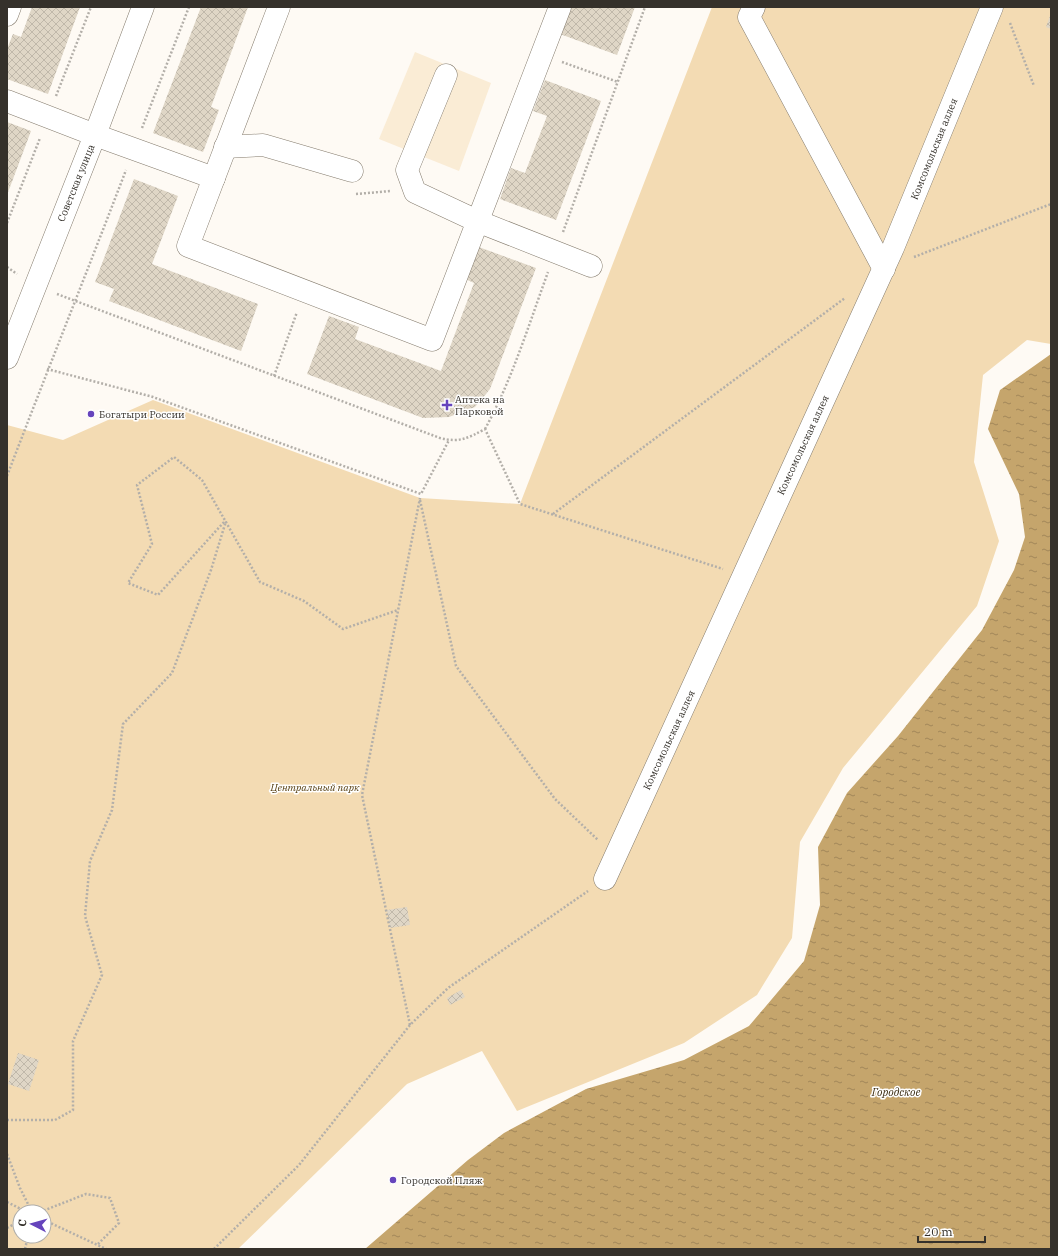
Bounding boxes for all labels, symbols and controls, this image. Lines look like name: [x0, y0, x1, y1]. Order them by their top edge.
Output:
street label: Комсомольская аллея: [908, 96, 960, 202]
street label: Советская улица: [55, 142, 98, 224]
place label: Аптека на Парковой: [455, 393, 505, 418]
street label: Комсомольская аллея: [774, 393, 832, 497]
marker: Аптека на Парковой: [442, 400, 452, 410]
place label: Богатыри России: [99, 408, 185, 421]
marker: Богатыри России: [86, 409, 96, 419]
street label: Комсомольская аллея: [640, 688, 698, 792]
park label: Центральный парк: [270, 781, 360, 794]
water label: Городское: [871, 1085, 920, 1099]
place label: Городской Пляж: [401, 1174, 483, 1187]
marker: Городской Пляж: [388, 1175, 398, 1185]
north arrow: [12, 1204, 52, 1244]
scale bar: [918, 1218, 985, 1244]
text: С: [15, 1219, 29, 1227]
text: 20 m: [924, 1224, 953, 1239]

